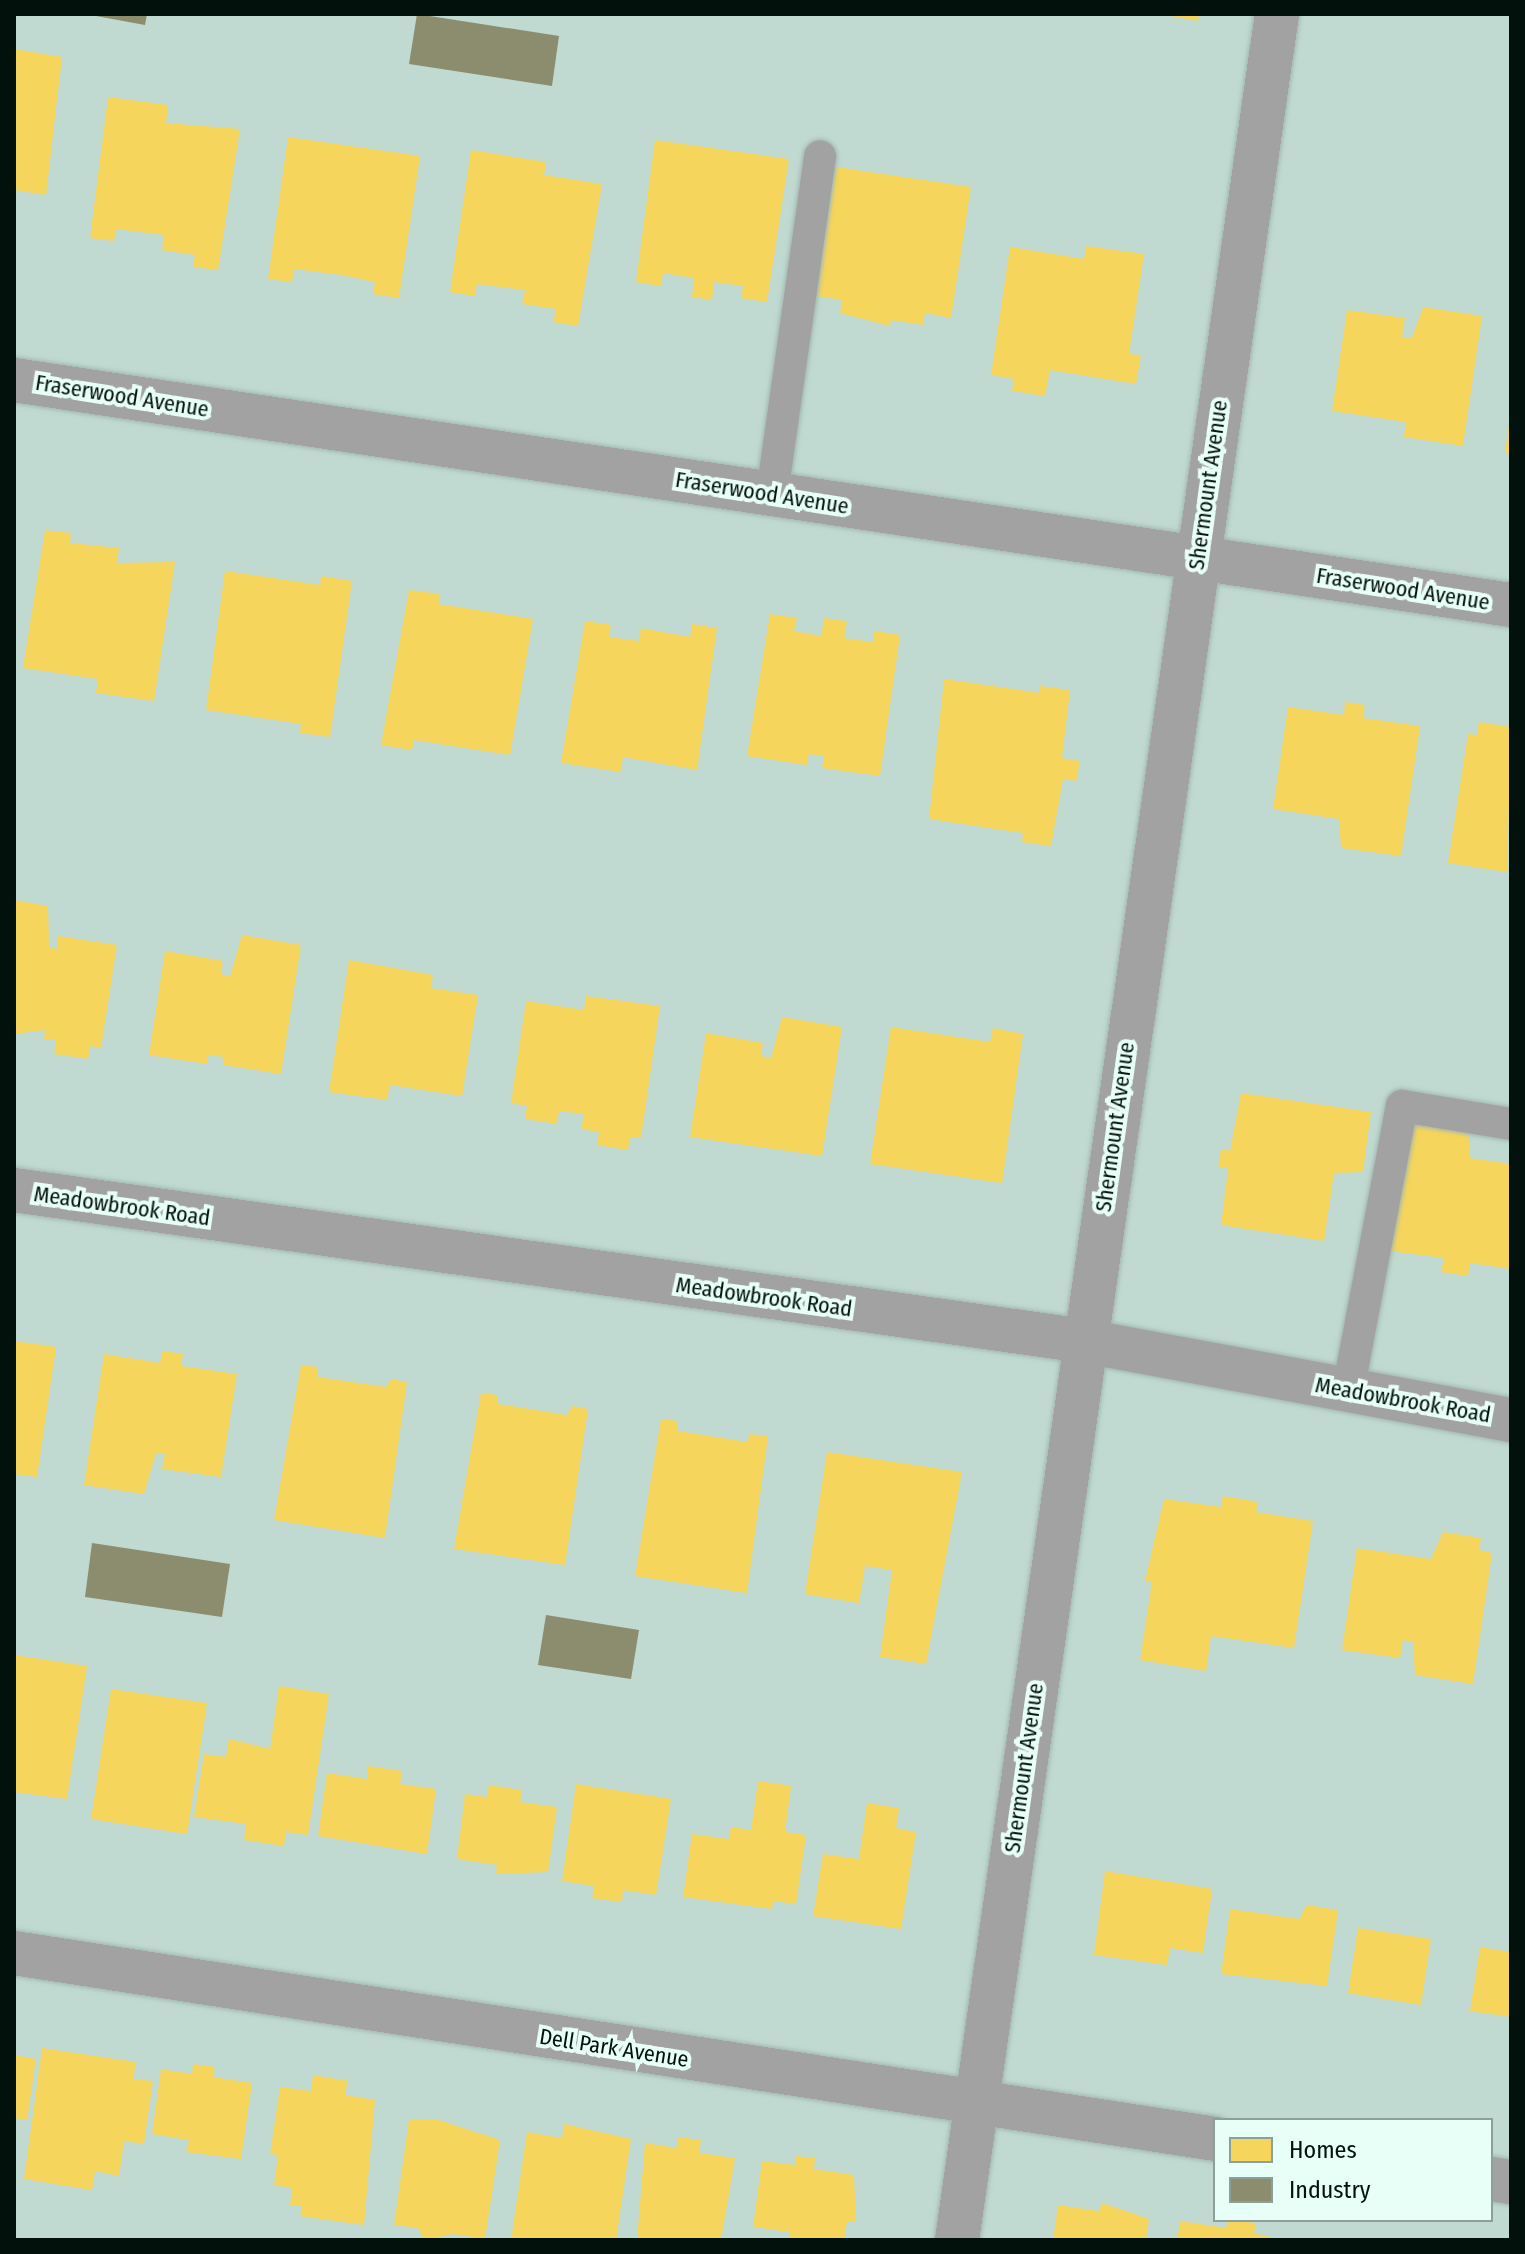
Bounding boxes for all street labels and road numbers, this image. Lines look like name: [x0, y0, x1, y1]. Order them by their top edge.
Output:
street label: Fraserwood Avenue: [33, 369, 211, 423]
street label: Shermount Avenue: [1183, 398, 1233, 572]
street label: Fraserwood Avenue: [673, 466, 851, 520]
street label: Fraserwood Avenue: [1314, 562, 1492, 616]
street label: Shermount Avenue: [1090, 1040, 1140, 1214]
street label: Meadowbrook Road: [32, 1181, 212, 1231]
street label: Meadowbrook Road: [674, 1272, 854, 1322]
street label: Meadowbrook Road: [1313, 1372, 1493, 1428]
street label: Shermount Avenue: [999, 1681, 1049, 1855]
street label: Dell Park Avenue: [537, 2023, 691, 2073]

